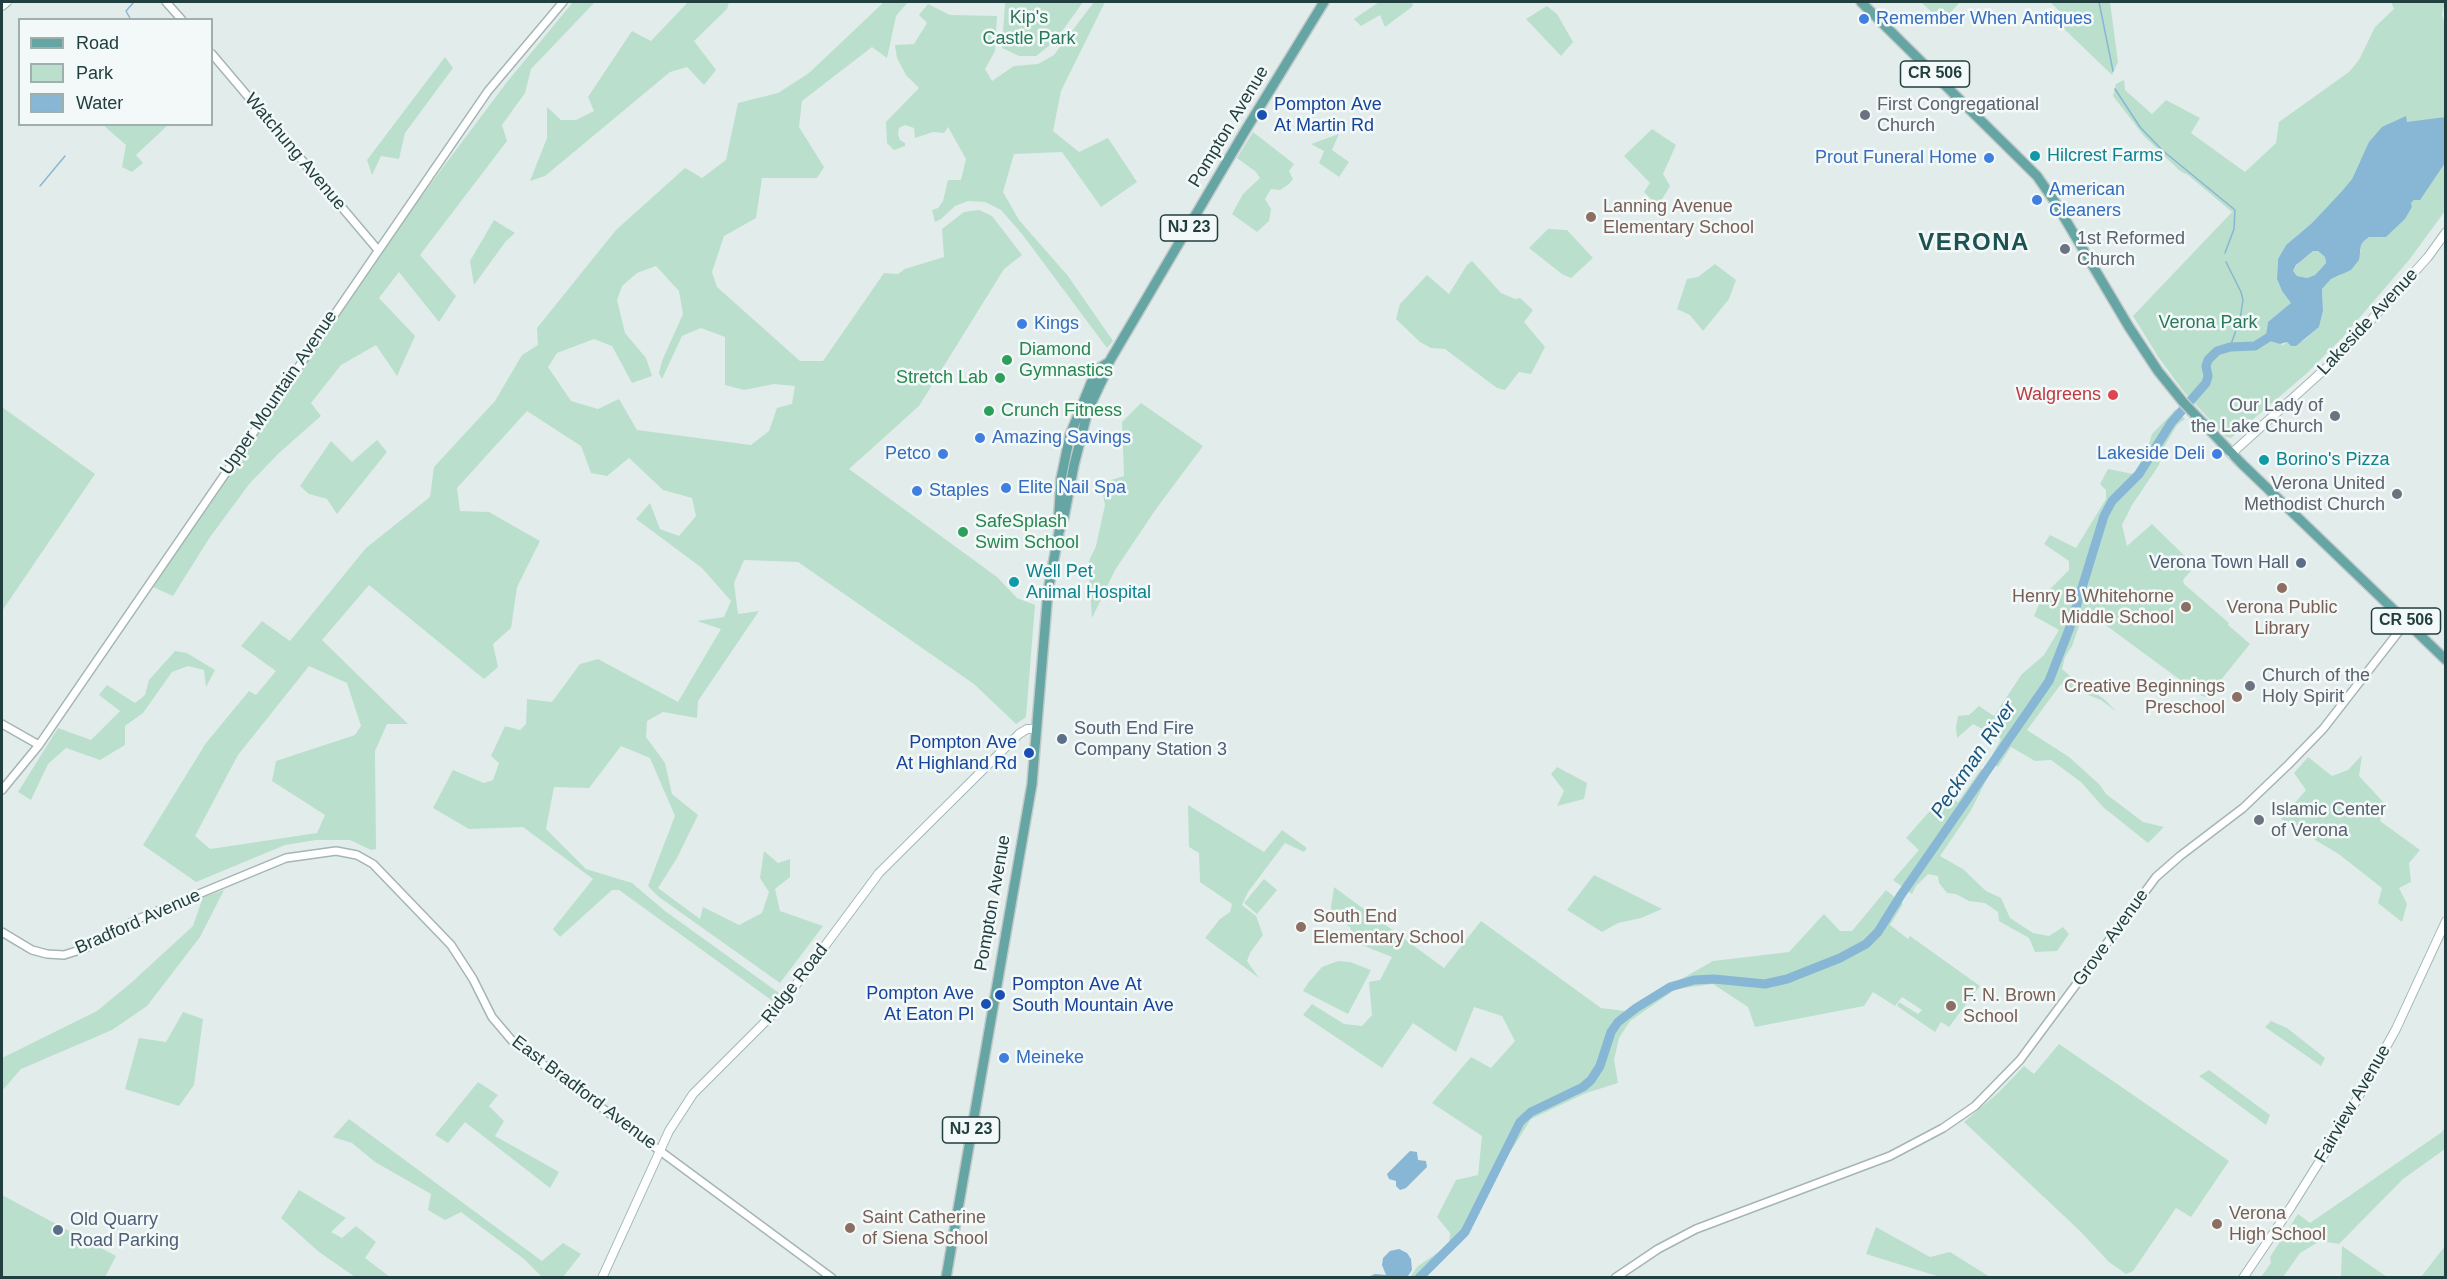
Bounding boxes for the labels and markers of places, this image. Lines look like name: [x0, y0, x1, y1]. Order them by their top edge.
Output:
place label: Remember When Antiques: [1876, 8, 2092, 30]
marker: Remember When Antiques: [1857, 12, 1871, 26]
place label: Pompton Ave At Martin Rd: [1274, 94, 1382, 136]
place label: First Congregational Church: [1877, 94, 2039, 136]
marker: Pompton Ave At Martin Rd: [1255, 108, 1269, 122]
marker: First Congregational Church: [1858, 108, 1872, 122]
place label: Hilcrest Farms: [2047, 145, 2163, 167]
place label: Prout Funeral Home: [1815, 147, 1977, 169]
marker: Hilcrest Farms: [2028, 149, 2042, 163]
marker: Prout Funeral Home: [1982, 151, 1996, 165]
place label: American Cleaners: [2049, 179, 2125, 222]
marker: American Cleaners: [2030, 193, 2044, 207]
place label: Lanning Avenue Elementary School: [1603, 196, 1754, 238]
marker: Lanning Avenue Elementary School: [1584, 210, 1598, 224]
place label: 1st Reformed Church: [2077, 228, 2185, 270]
marker: 1st Reformed Church: [2058, 242, 2072, 256]
place label: Kings: [1034, 313, 1079, 335]
marker: Kings: [1015, 317, 1029, 331]
place label: Diamond Gymnastics: [1019, 339, 1113, 382]
marker: Diamond Gymnastics: [1000, 353, 1014, 367]
place label: Stretch Lab: [896, 367, 988, 389]
marker: Stretch Lab: [993, 371, 1007, 385]
place label: Walgreens: [2016, 384, 2101, 406]
marker: Walgreens: [2106, 388, 2120, 402]
place label: Our Lady of the Lake Church: [2191, 395, 2323, 438]
place label: Crunch Fitness: [1001, 400, 1122, 422]
marker: Crunch Fitness: [982, 404, 996, 418]
marker: Our Lady of the Lake Church: [2328, 409, 2342, 423]
place label: Amazing Savings: [992, 427, 1131, 449]
marker: Amazing Savings: [973, 431, 987, 445]
place label: Petco: [885, 443, 931, 465]
place label: Lakeside Deli: [2097, 443, 2205, 465]
marker: Petco: [936, 447, 950, 461]
marker: Lakeside Deli: [2210, 447, 2224, 461]
place label: Borino's Pizza: [2276, 449, 2389, 471]
marker: Borino's Pizza: [2257, 453, 2271, 467]
place label: Verona United Methodist Church: [2244, 473, 2385, 516]
place label: Elite Nail Spa: [1018, 477, 1126, 499]
place label: Staples: [929, 480, 989, 502]
marker: Elite Nail Spa: [999, 481, 1013, 495]
marker: Staples: [910, 484, 924, 498]
marker: Verona United Methodist Church: [2390, 487, 2404, 501]
place label: SafeSplash Swim School: [975, 511, 1079, 554]
marker: SafeSplash Swim School: [956, 525, 970, 539]
place label: Verona Town Hall: [2149, 552, 2289, 574]
marker: Verona Town Hall: [2294, 556, 2308, 570]
place label: Well Pet Animal Hospital: [1026, 561, 1151, 604]
marker: Well Pet Animal Hospital: [1007, 575, 1021, 589]
marker: Verona Public Library: [2275, 581, 2289, 595]
place label: Henry B Whitehorne Middle School: [2012, 586, 2174, 628]
place label: Verona Public Library: [2226, 597, 2338, 640]
marker: Henry B Whitehorne Middle School: [2179, 600, 2193, 614]
place label: Church of the Holy Spirit: [2262, 665, 2370, 708]
place label: Creative Beginnings Preschool: [2064, 676, 2225, 718]
marker: Church of the Holy Spirit: [2243, 679, 2257, 693]
marker: Creative Beginnings Preschool: [2230, 690, 2244, 704]
place label: South End Fire Company Station 3: [1074, 718, 1227, 760]
place label: Pompton Ave At Highland Rd: [896, 732, 1017, 774]
marker: South End Fire Company Station 3: [1055, 732, 1069, 746]
marker: Pompton Ave At Highland Rd: [1022, 746, 1036, 760]
place label: Islamic Center of Verona: [2271, 799, 2386, 842]
marker: Islamic Center of Verona: [2252, 813, 2266, 827]
place label: South End Elementary School: [1313, 906, 1464, 948]
marker: South End Elementary School: [1294, 920, 1308, 934]
place label: Pompton Ave At South Mountain Ave: [1012, 974, 1174, 1016]
place label: Pompton Ave At Eaton Pl: [866, 983, 974, 1026]
place label: F. N. Brown School: [1963, 985, 2056, 1028]
marker: Pompton Ave At South Mountain Ave: [993, 988, 1007, 1002]
marker: Pompton Ave At Eaton Pl: [979, 997, 993, 1011]
marker: F. N. Brown School: [1944, 999, 1958, 1013]
place label: Meineke: [1016, 1047, 1084, 1069]
marker: Meineke: [997, 1051, 1011, 1065]
place label: Verona High School: [2229, 1203, 2326, 1246]
place label: Saint Catherine of Siena School: [862, 1207, 988, 1250]
place label: Old Quarry Road Parking: [70, 1209, 179, 1252]
marker: Verona High School: [2210, 1217, 2224, 1231]
marker: Saint Catherine of Siena School: [843, 1221, 857, 1235]
marker: Old Quarry Road Parking: [51, 1223, 65, 1237]

